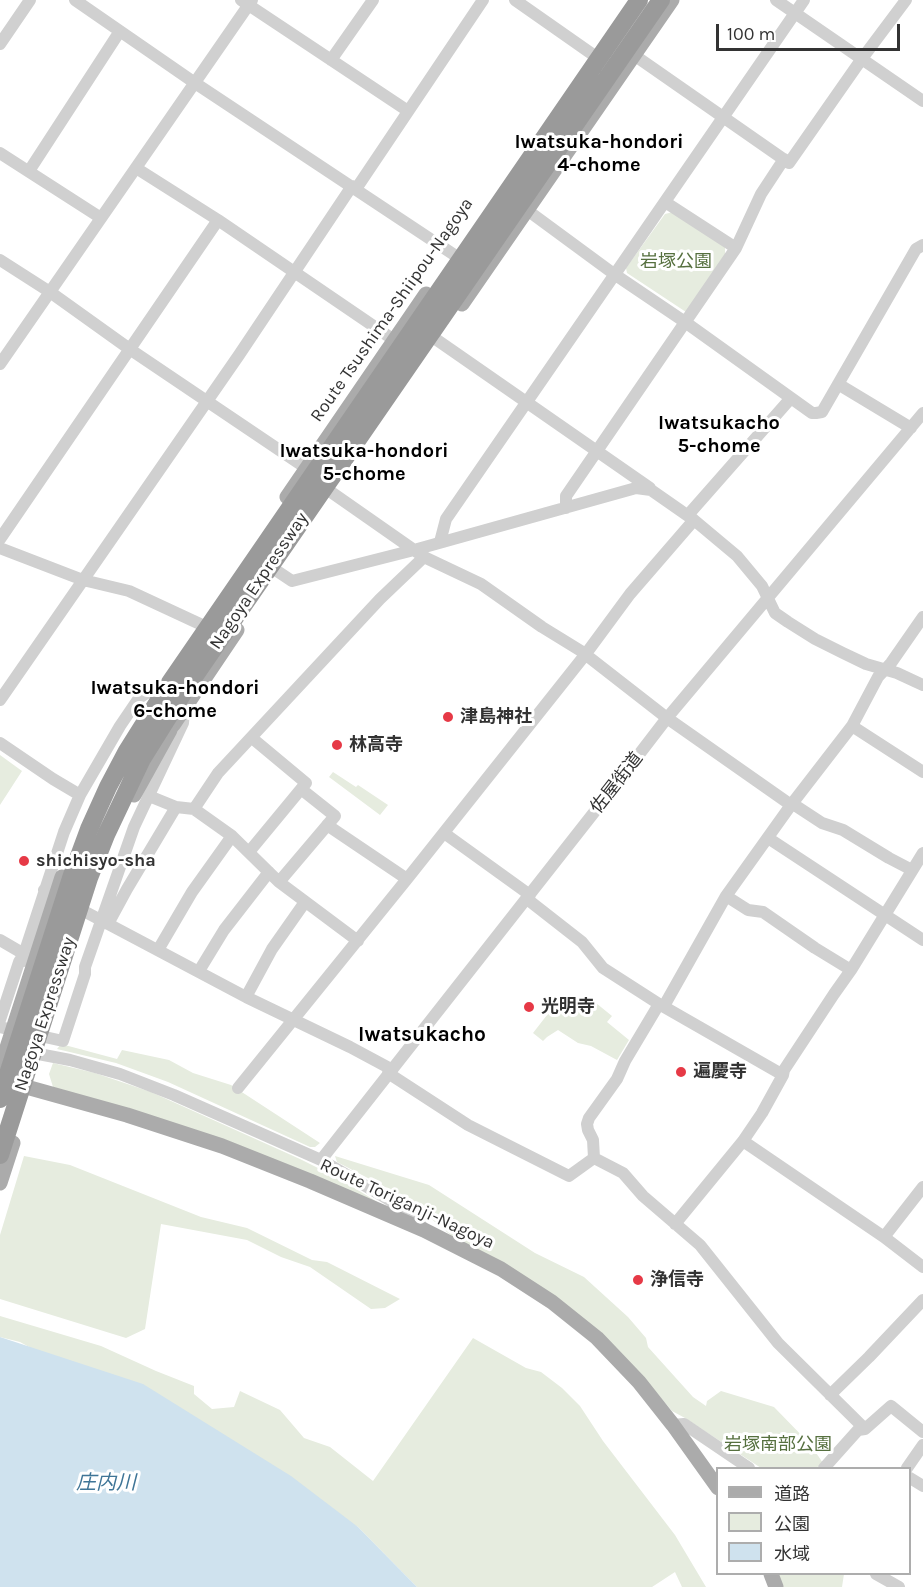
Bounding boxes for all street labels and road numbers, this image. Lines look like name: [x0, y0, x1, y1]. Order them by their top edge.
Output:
street label: Route Tsushima-Shiipou-Nagoya: [306, 194, 478, 426]
street label: Nagoya Expressway: [205, 508, 313, 654]
street label: 佐屋街道: [586, 748, 648, 818]
street label: Nagoya Expressway: [10, 934, 80, 1094]
street label: Route Toriganji-Nagoya: [316, 1154, 498, 1254]

